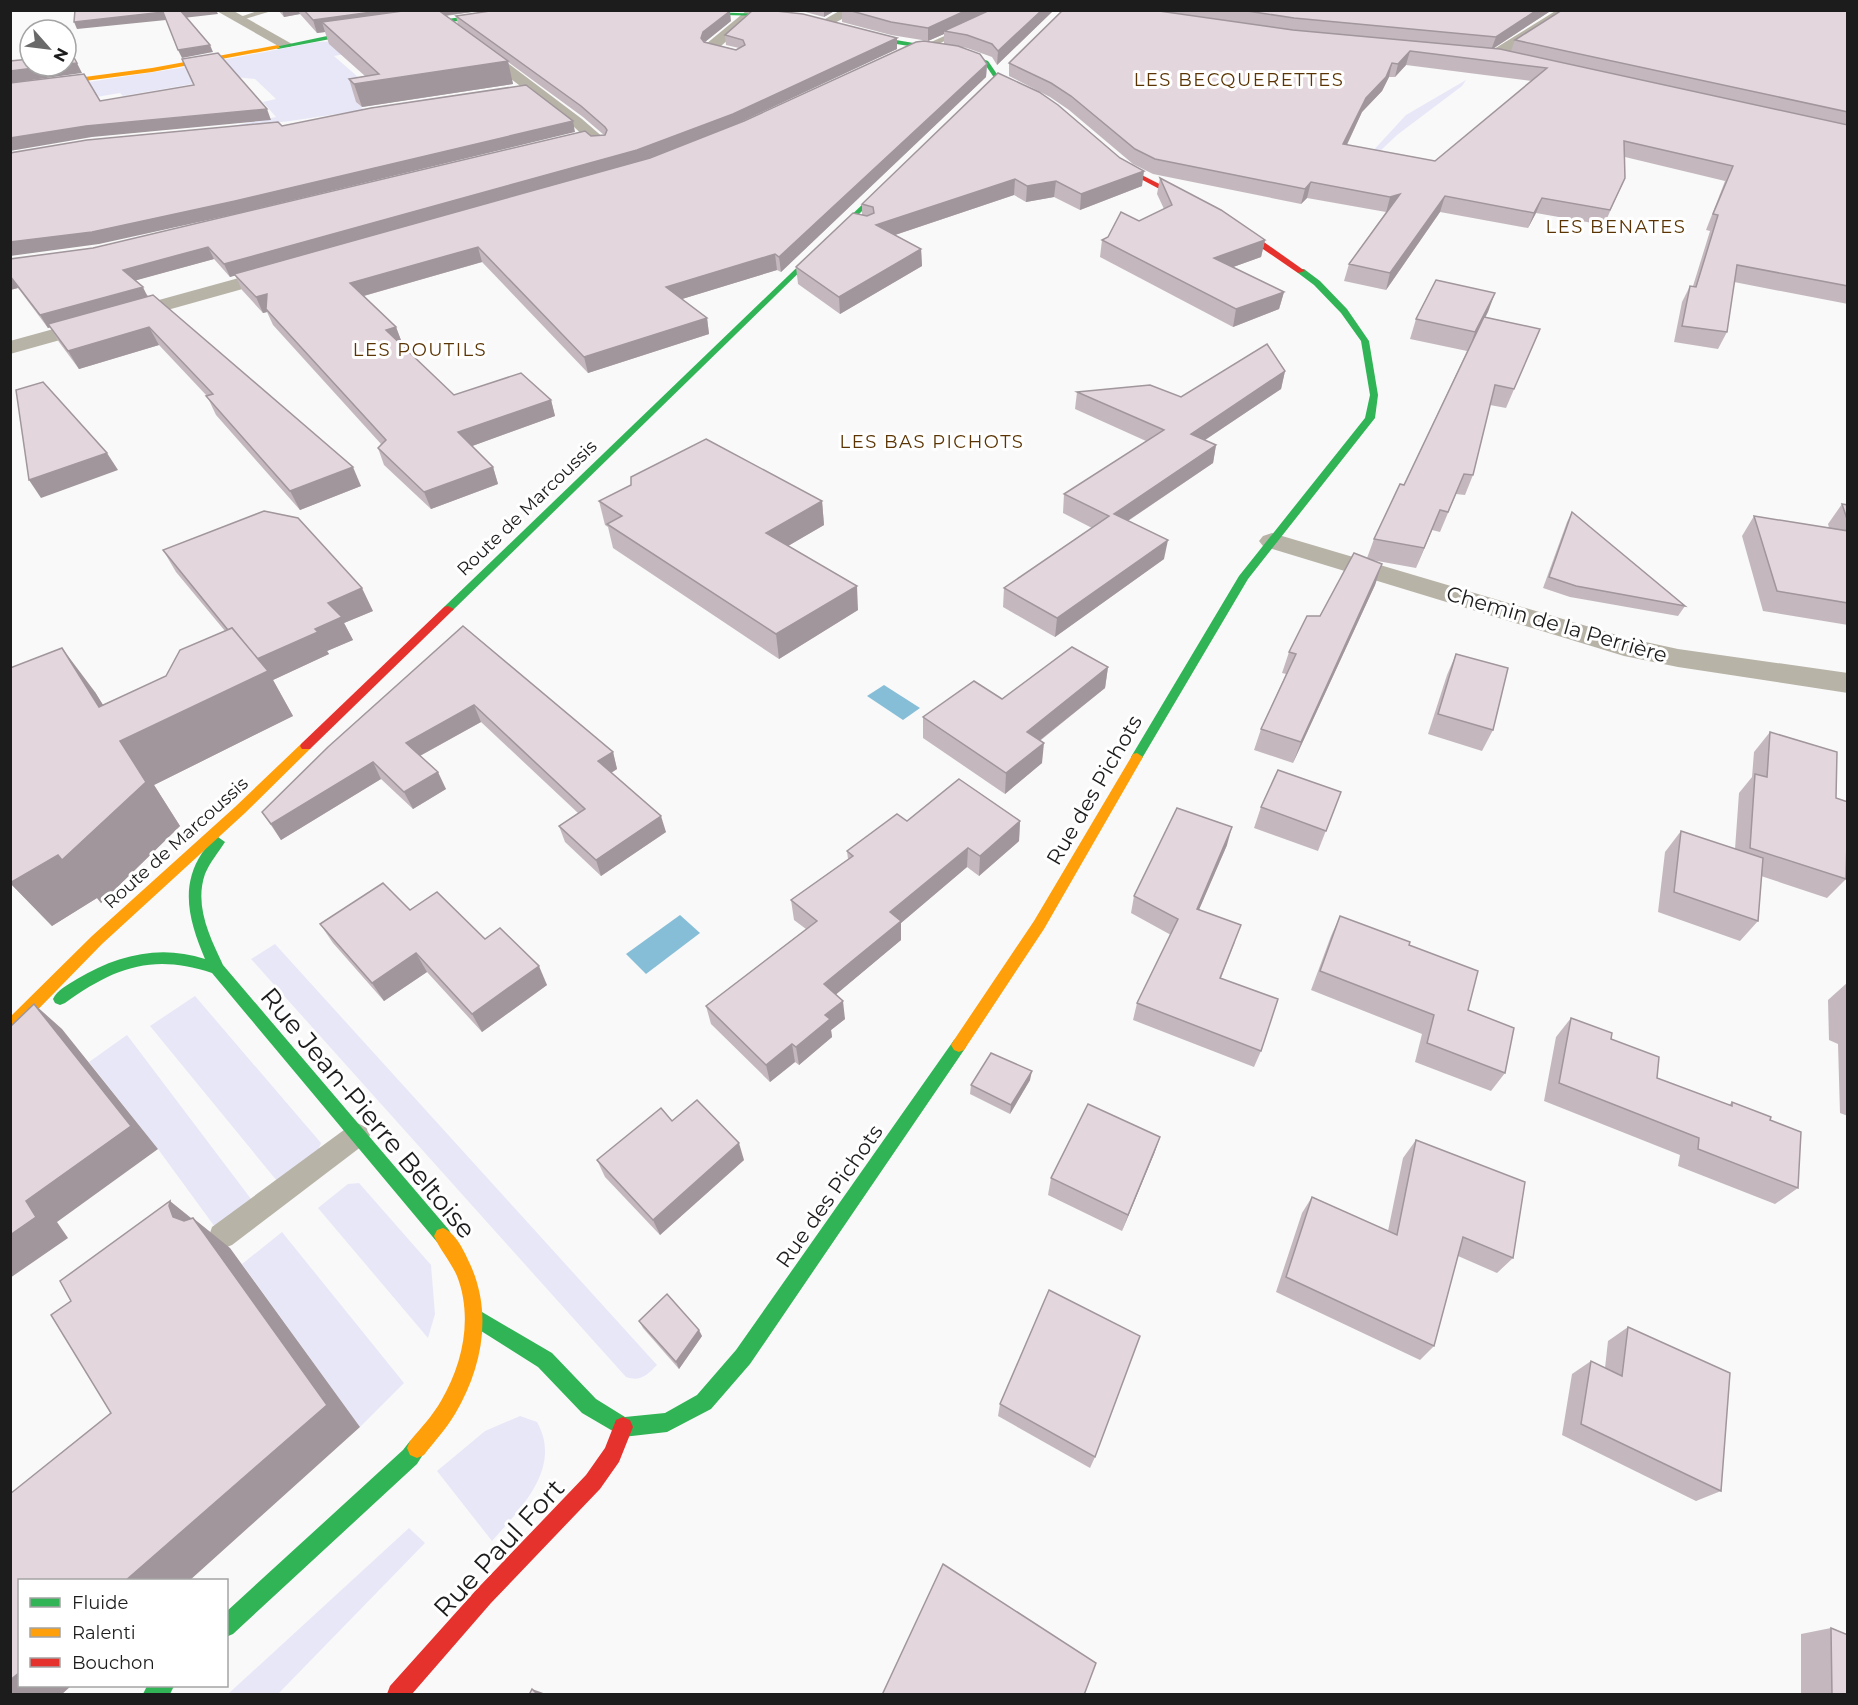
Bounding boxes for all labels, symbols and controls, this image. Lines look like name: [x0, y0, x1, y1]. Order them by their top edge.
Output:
north arrow: [18, 18, 78, 78]
text: N: [49, 45, 72, 65]
district label: LES BECQUERETTES: [1134, 69, 1344, 91]
district label: LES BENATES: [1546, 216, 1686, 238]
district label: LES POUTILS: [353, 339, 487, 361]
district label: LES BAS PICHOTS: [840, 431, 1024, 453]
street label: Route de Marcoussis: [452, 435, 602, 581]
street label: Chemin de la Perrière: [1444, 580, 1670, 668]
street label: Rue des Pichots: [1041, 711, 1147, 869]
street label: Route de Marcoussis: [99, 772, 253, 913]
street label: Rue Jean-Pierre Beltoise: [254, 981, 482, 1245]
street label: Rue des Pichots: [770, 1120, 888, 1272]
street label: Rue Paul Fort: [427, 1472, 571, 1624]
legend: [18, 1579, 228, 1687]
text: Fluide: [72, 1592, 128, 1614]
text: Ralenti: [72, 1622, 136, 1644]
text: Bouchon: [72, 1652, 155, 1674]

